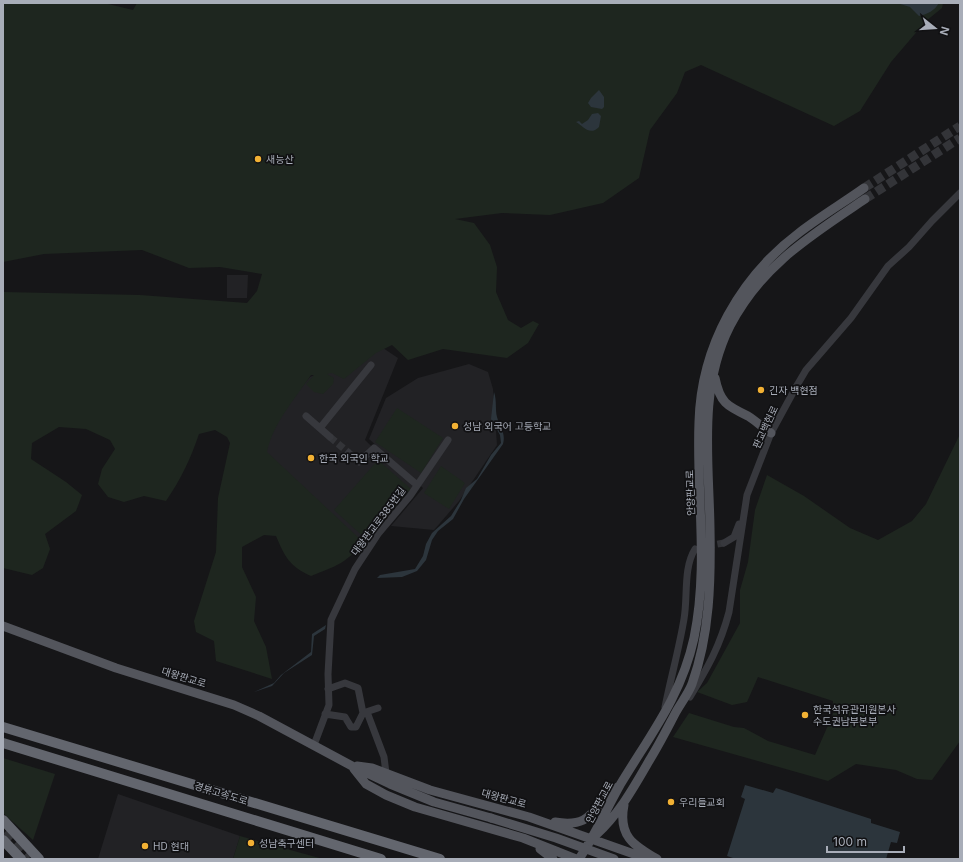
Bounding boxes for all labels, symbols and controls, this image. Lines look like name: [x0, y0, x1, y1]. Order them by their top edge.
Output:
north arrow: [915, 8, 955, 48]
text: N: [937, 25, 952, 37]
place label: 새능산: [266, 153, 294, 165]
marker: 새능산: [253, 154, 263, 164]
place label: 긴자 백현점: [769, 384, 818, 396]
marker: 긴자 백현점: [756, 385, 766, 395]
street label: 판교백현로: [750, 404, 780, 450]
place label: 성남 외국어 고등학교: [463, 420, 551, 432]
marker: 성남 외국어 고등학교: [450, 421, 460, 431]
place label: 한국 외국인 학교: [319, 452, 389, 464]
marker: 한국 외국인 학교: [306, 453, 316, 463]
street label: 안양판교로: [683, 470, 697, 516]
street label: 대왕판교로385번길: [348, 484, 408, 558]
street label: 대왕판교로: [160, 665, 208, 689]
place label: 한국석유관리원본사 수도권남부본부: [813, 703, 897, 727]
marker: 한국석유관리원본사 수도권남부본부: [800, 710, 810, 720]
street label: 경부고속도로: [193, 779, 249, 807]
street label: 안양판교로: [583, 779, 615, 825]
street label: 대왕판교로: [480, 786, 528, 810]
place label: 우리들교회: [679, 796, 725, 808]
marker: 우리들교회: [666, 797, 676, 807]
scale bar: [827, 828, 904, 854]
text: 100 m: [833, 834, 867, 849]
place label: 성남축구센터: [259, 837, 314, 849]
marker: 성남축구센터: [246, 838, 256, 848]
place label: HD 현대: [153, 840, 189, 852]
marker: HD 현대: [140, 841, 150, 851]

